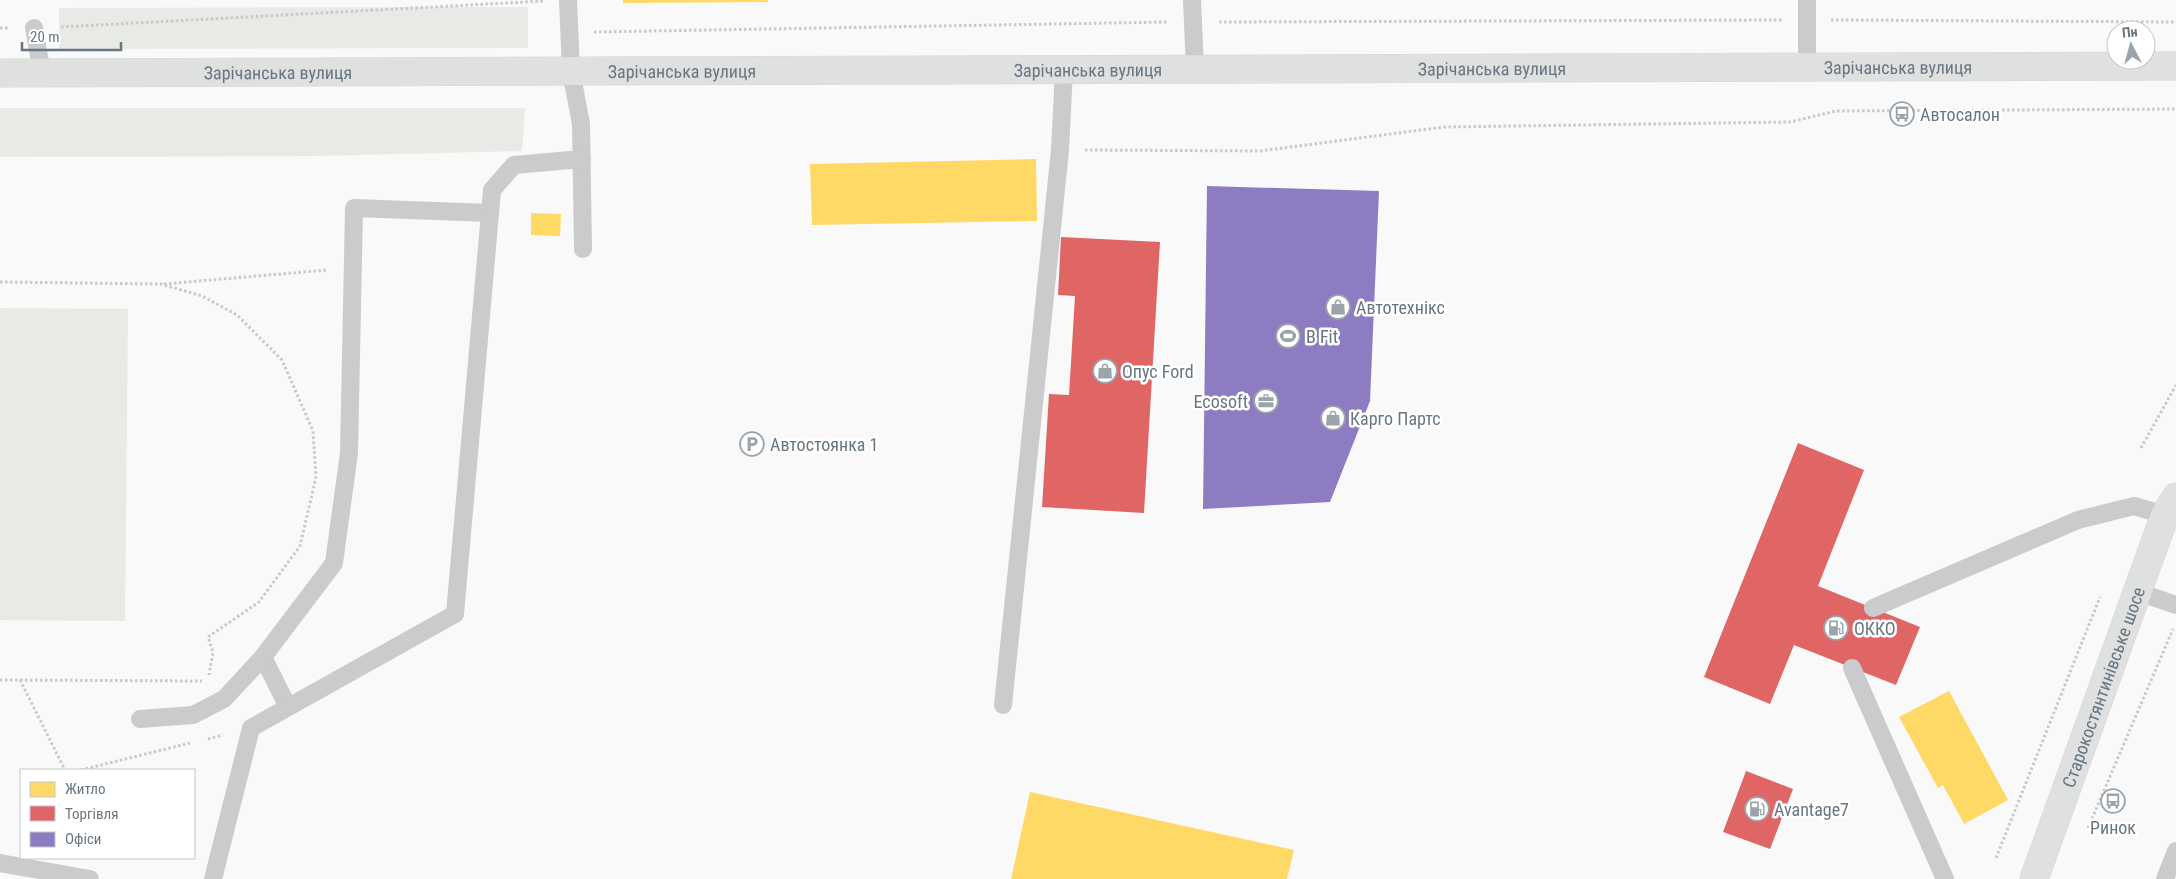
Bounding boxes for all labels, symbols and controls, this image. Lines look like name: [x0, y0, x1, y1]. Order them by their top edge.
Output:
scale bar: [22, 20, 121, 52]
north arrow: [2106, 20, 2156, 70]
text: Пн: [2121, 23, 2138, 41]
text: 20 m: [30, 28, 60, 46]
street label: Зарічанська вулиця: [1824, 56, 1972, 78]
street label: Зарічанська вулиця: [1418, 57, 1566, 79]
street label: Зарічанська вулиця: [1014, 59, 1162, 80]
street label: Зарічанська вулиця: [608, 60, 756, 82]
street label: Зарічанська вулиця: [204, 61, 352, 83]
bus stop icon: Автосалон: [1889, 101, 1915, 127]
place label: Автосалон: [1920, 104, 2000, 125]
shop icon: Автотехнікс: [1325, 294, 1351, 320]
place label: Автотехнікс: [1356, 297, 1445, 318]
sports icon: B Fit: [1275, 323, 1301, 349]
place label: B Fit: [1306, 326, 1338, 347]
shop icon: Опус Ford: [1092, 358, 1118, 384]
place label: Опус Ford: [1122, 361, 1194, 382]
office icon: Ecosoft: [1253, 388, 1279, 414]
place label: Ecosoft: [1194, 391, 1248, 412]
shop icon: Карго Партс: [1320, 405, 1346, 431]
place label: Карго Партс: [1350, 408, 1441, 429]
parking icon: Автостоянка 1: [739, 431, 765, 457]
place label: Автостоянка 1: [770, 434, 878, 455]
street label: Старокостянтинівське шосе: [2057, 584, 2149, 790]
fuel station icon: ОККО: [1823, 615, 1849, 641]
place label: ОККО: [1854, 618, 1896, 639]
legend: [20, 769, 195, 859]
text: Житло: [65, 780, 105, 798]
bus stop icon: Ринок: [2100, 788, 2126, 814]
fuel station icon: Avantage7: [1744, 796, 1770, 822]
place label: Avantage7: [1774, 799, 1849, 820]
text: Торгівля: [65, 805, 118, 823]
place label: Ринок: [2090, 817, 2136, 838]
text: Офіси: [65, 830, 101, 848]

